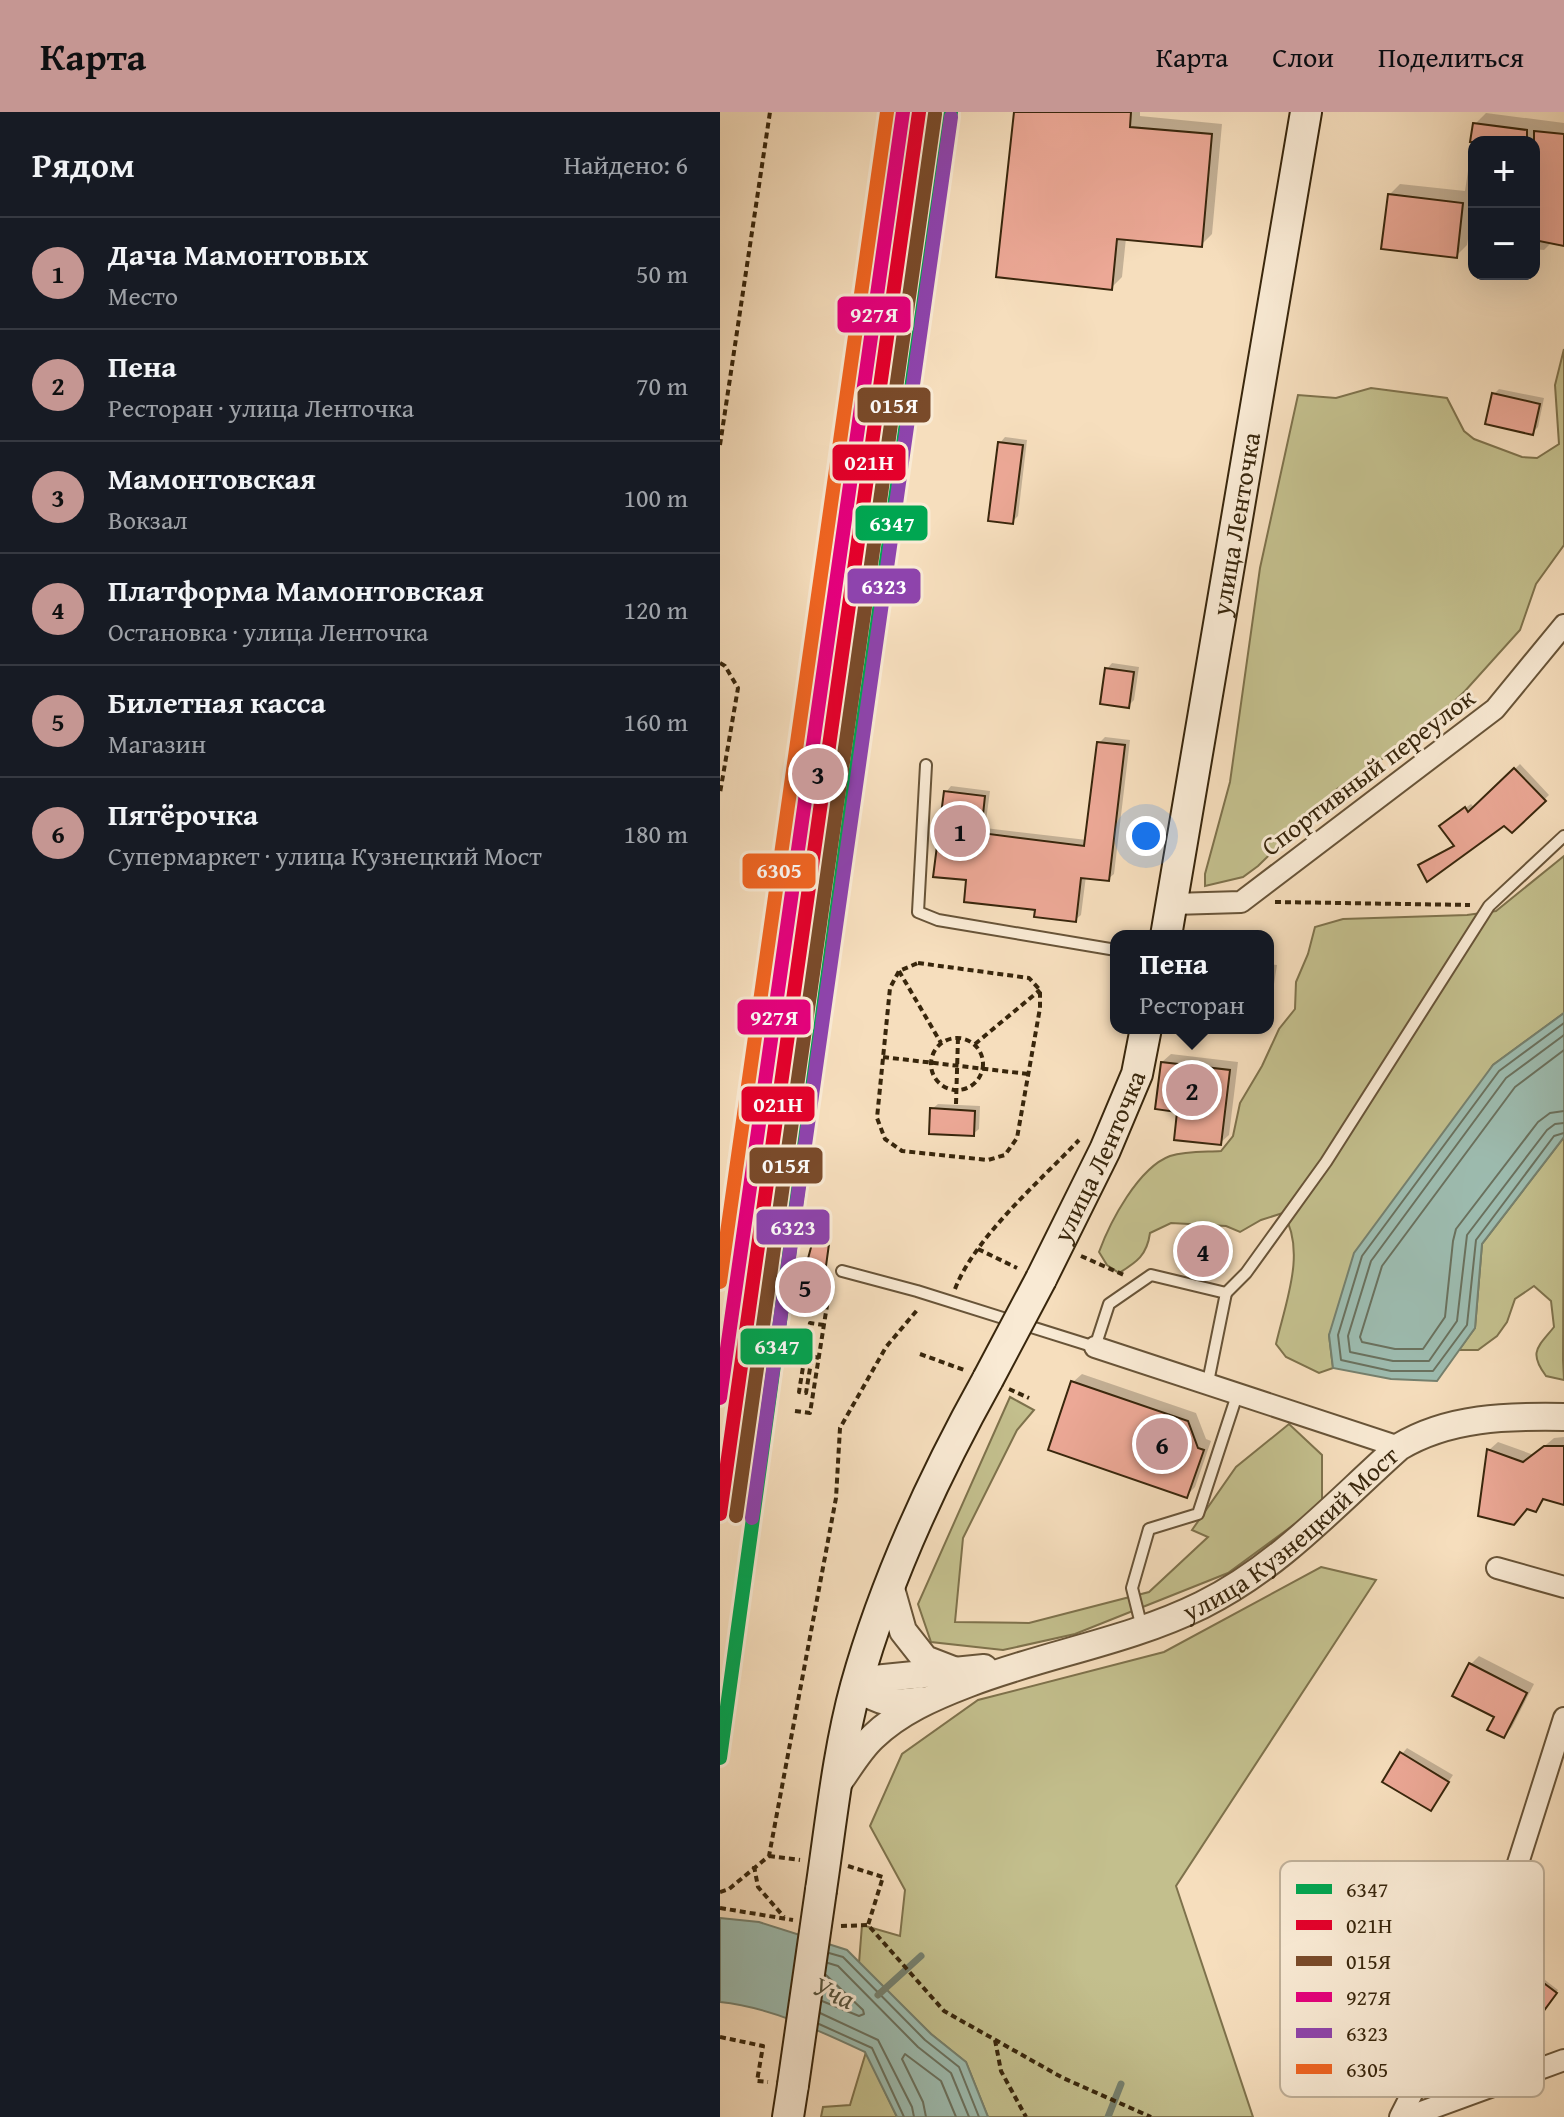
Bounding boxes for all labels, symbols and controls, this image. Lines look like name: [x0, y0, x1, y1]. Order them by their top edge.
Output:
text: Карта: [40, 28, 146, 84]
text: Карта: [1156, 36, 1228, 77]
text: Слои: [1272, 36, 1334, 77]
text: Поделиться: [1378, 36, 1524, 77]
map controls: [1468, 136, 1540, 280]
button: +: [1468, 136, 1540, 208]
text: Рядом: [32, 140, 135, 189]
text: Найдено: 6: [564, 145, 688, 184]
button: −: [1468, 208, 1540, 280]
text: Дача Мамонтовых: [108, 232, 368, 276]
text: 1: [51, 254, 65, 293]
text: 50 m: [636, 254, 688, 293]
text: Место: [108, 276, 178, 315]
line badge: 927Я: [836, 295, 912, 334]
text: 927Я: [850, 298, 898, 330]
text: Пена: [108, 344, 177, 388]
text: 2: [51, 366, 65, 405]
text: 70 m: [636, 366, 688, 405]
line badge: 015Я: [856, 386, 932, 424]
text: Ресторан · улица Ленточка: [108, 388, 414, 427]
text: 015Я: [870, 389, 918, 421]
street label: улица Ленточка: [1201, 428, 1270, 620]
line badge: 021Н: [831, 443, 907, 482]
text: 021Н: [844, 446, 894, 478]
text: Мамонтовская: [108, 456, 316, 500]
text: 3: [51, 478, 65, 517]
text: 100 m: [623, 478, 688, 517]
text: Вокзал: [108, 500, 188, 539]
line badge: 6347: [854, 504, 929, 542]
text: 6347: [869, 507, 915, 539]
line badge: 6323: [846, 567, 922, 605]
text: Платформа Мамонтовская: [108, 568, 484, 612]
text: 6323: [861, 570, 907, 602]
text: 4: [51, 590, 65, 629]
text: 120 m: [623, 590, 688, 629]
text: Остановка · улица Ленточка: [108, 612, 428, 651]
street label: Спортивный переулок: [1253, 678, 1483, 865]
text: Билетная касса: [108, 680, 326, 724]
text: 5: [51, 702, 65, 741]
text: 160 m: [623, 702, 688, 741]
text: Магазин: [108, 724, 206, 763]
pin: 3: [792, 744, 844, 804]
text: Пятёрочка: [108, 792, 258, 836]
pin: 1: [934, 801, 986, 861]
text: 6: [51, 814, 65, 853]
text: 180 m: [623, 814, 688, 853]
your location: [1126, 816, 1166, 856]
text: Супермаркет · улица Кузнецкий Мост: [108, 836, 542, 875]
line badge: 6305: [741, 852, 817, 890]
text: 6305: [756, 854, 802, 886]
popup: [1110, 930, 1274, 1034]
text: Пена: [1139, 941, 1208, 985]
text: Ресторан: [1139, 985, 1245, 1024]
line badge: 927Я: [736, 998, 812, 1036]
text: 927Я: [750, 1001, 798, 1033]
pin: 2: [1166, 1060, 1218, 1120]
street label: улица Ленточка: [1042, 1064, 1156, 1250]
line badge: 021Н: [740, 1085, 816, 1123]
text: 021Н: [753, 1088, 803, 1120]
line badge: 015Я: [748, 1146, 824, 1185]
text: 015Я: [762, 1149, 810, 1181]
line badge: 6323: [755, 1208, 831, 1246]
text: 6323: [770, 1211, 816, 1243]
pin: 4: [1177, 1221, 1229, 1281]
pin: 5: [779, 1257, 831, 1317]
line badge: 6347: [739, 1327, 814, 1366]
text: 6347: [754, 1330, 800, 1362]
pin: 6: [1136, 1414, 1188, 1474]
street label: улица Кузнецкий Мост: [1175, 1436, 1407, 1631]
legend: [1280, 1861, 1544, 2097]
text: 6347: [1346, 1873, 1388, 1905]
text: 021Н: [1346, 1909, 1392, 1941]
text: 015Я: [1346, 1945, 1391, 1977]
water label: Уча: [807, 1964, 862, 2019]
text: 927Я: [1346, 1981, 1391, 2013]
text: 6323: [1346, 2017, 1388, 2049]
text: 6305: [1346, 2053, 1388, 2085]

